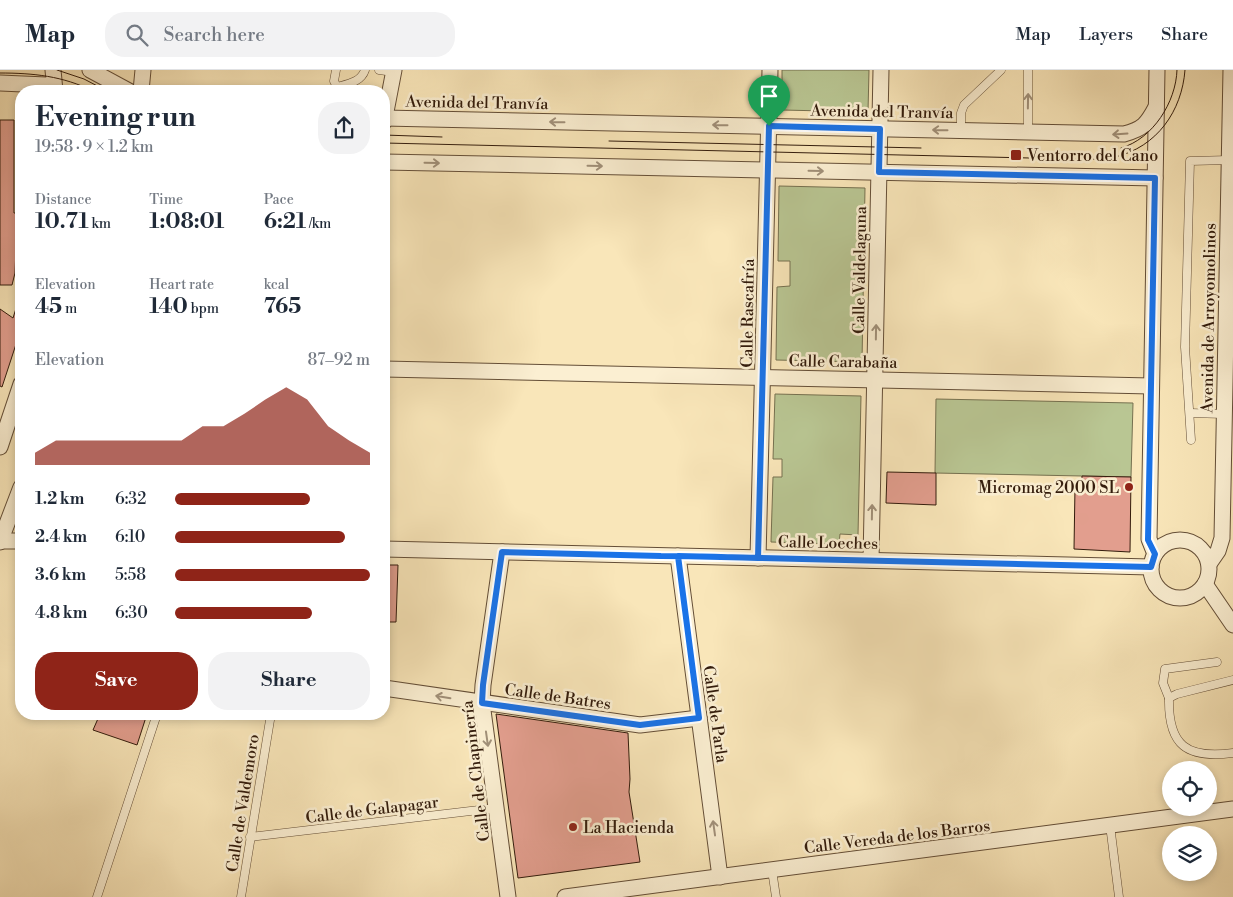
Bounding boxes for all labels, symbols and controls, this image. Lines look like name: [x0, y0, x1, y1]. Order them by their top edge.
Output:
search box: [105, 12, 455, 57]
text: Map: [25, 20, 75, 50]
icon: search: [123, 21, 151, 49]
text: Search here: [163, 23, 265, 47]
text: Map: [1016, 23, 1051, 46]
text: Layers: [1079, 23, 1133, 46]
text: Share: [1161, 23, 1208, 46]
pin: [748, 75, 790, 126]
icon: arrive: [755, 82, 783, 110]
street label: Avenida del Tranvía: [404, 92, 549, 114]
one-way arrow: [1023, 93, 1033, 110]
text: Evening run: [35, 100, 196, 135]
street label: Avenida del Tranvía: [809, 101, 954, 123]
button: share: [318, 102, 370, 154]
one-way arrow: [550, 117, 566, 126]
one-way arrow: [712, 121, 728, 130]
one-way arrow: [932, 125, 948, 135]
one-way arrow: [1112, 129, 1128, 138]
text: 19:58 · 9 × 1.2 km: [35, 137, 154, 157]
place label: Ventorro del Cano: [1026, 146, 1158, 166]
marker: Ventorro del Cano: [1009, 148, 1023, 162]
one-way arrow: [424, 158, 440, 168]
one-way arrow: [587, 162, 603, 171]
one-way arrow: [808, 166, 824, 176]
text: Distance: [35, 191, 92, 209]
text: Time: [149, 191, 183, 209]
text: Pace: [264, 191, 294, 209]
street label: Calle Valdelaguna: [849, 205, 871, 334]
text: 10.71: [35, 209, 89, 235]
text: 1:08:01: [149, 209, 224, 235]
text: 6:21: [264, 209, 306, 235]
text: km: [89, 215, 111, 233]
text: /km: [306, 215, 331, 233]
street label: Avenida de Arroyomolinos: [1197, 223, 1221, 414]
street label: Calle Rascafría: [737, 257, 759, 368]
text: Elevation: [35, 276, 96, 294]
text: Heart rate: [149, 276, 214, 294]
text: kcal: [264, 276, 289, 294]
text: 45: [35, 294, 62, 320]
text: 140: [149, 294, 188, 320]
text: 765: [264, 294, 301, 320]
text: m: [62, 300, 77, 318]
text: bpm: [188, 300, 219, 318]
one-way arrow: [871, 324, 880, 340]
text: Elevation: [35, 350, 104, 370]
text: 87–92 m: [308, 350, 370, 370]
street label: Calle Carabaña: [788, 351, 898, 373]
place label: Micromag 2000 SL: [978, 478, 1119, 498]
marker: Micromag 2000 SL: [1123, 481, 1135, 493]
text: 1.2 km: [35, 489, 84, 509]
text: 6:32: [115, 489, 146, 509]
one-way arrow: [867, 504, 877, 520]
text: 2.4 km: [35, 527, 87, 547]
text: 6:10: [115, 527, 145, 547]
street label: Calle Loeches: [778, 532, 878, 554]
text: 3.6 km: [35, 565, 86, 585]
text: 5:58: [115, 565, 146, 585]
text: 4.8 km: [35, 603, 87, 623]
text: 6:30: [115, 603, 148, 623]
button: Save: [35, 652, 198, 710]
button: Share: [208, 652, 370, 710]
street label: Calle de Parla: [698, 664, 732, 765]
street label: Calle de Batres: [503, 680, 612, 714]
one-way arrow: [435, 692, 451, 702]
street label: Calle de Chapinería: [457, 698, 495, 842]
one-way arrow: [482, 731, 492, 747]
street label: Calle de Valdemoro: [222, 733, 264, 873]
map controls: [1162, 761, 1217, 881]
button: locate: [1162, 761, 1217, 816]
street label: Calle de Galapagar: [305, 792, 440, 828]
street label: Calle Vereda de los Barros: [803, 816, 991, 858]
place label: La Hacienda: [583, 818, 675, 838]
marker: La Hacienda: [567, 821, 579, 833]
one-way arrow: [709, 821, 719, 837]
button: layers: [1162, 826, 1217, 881]

